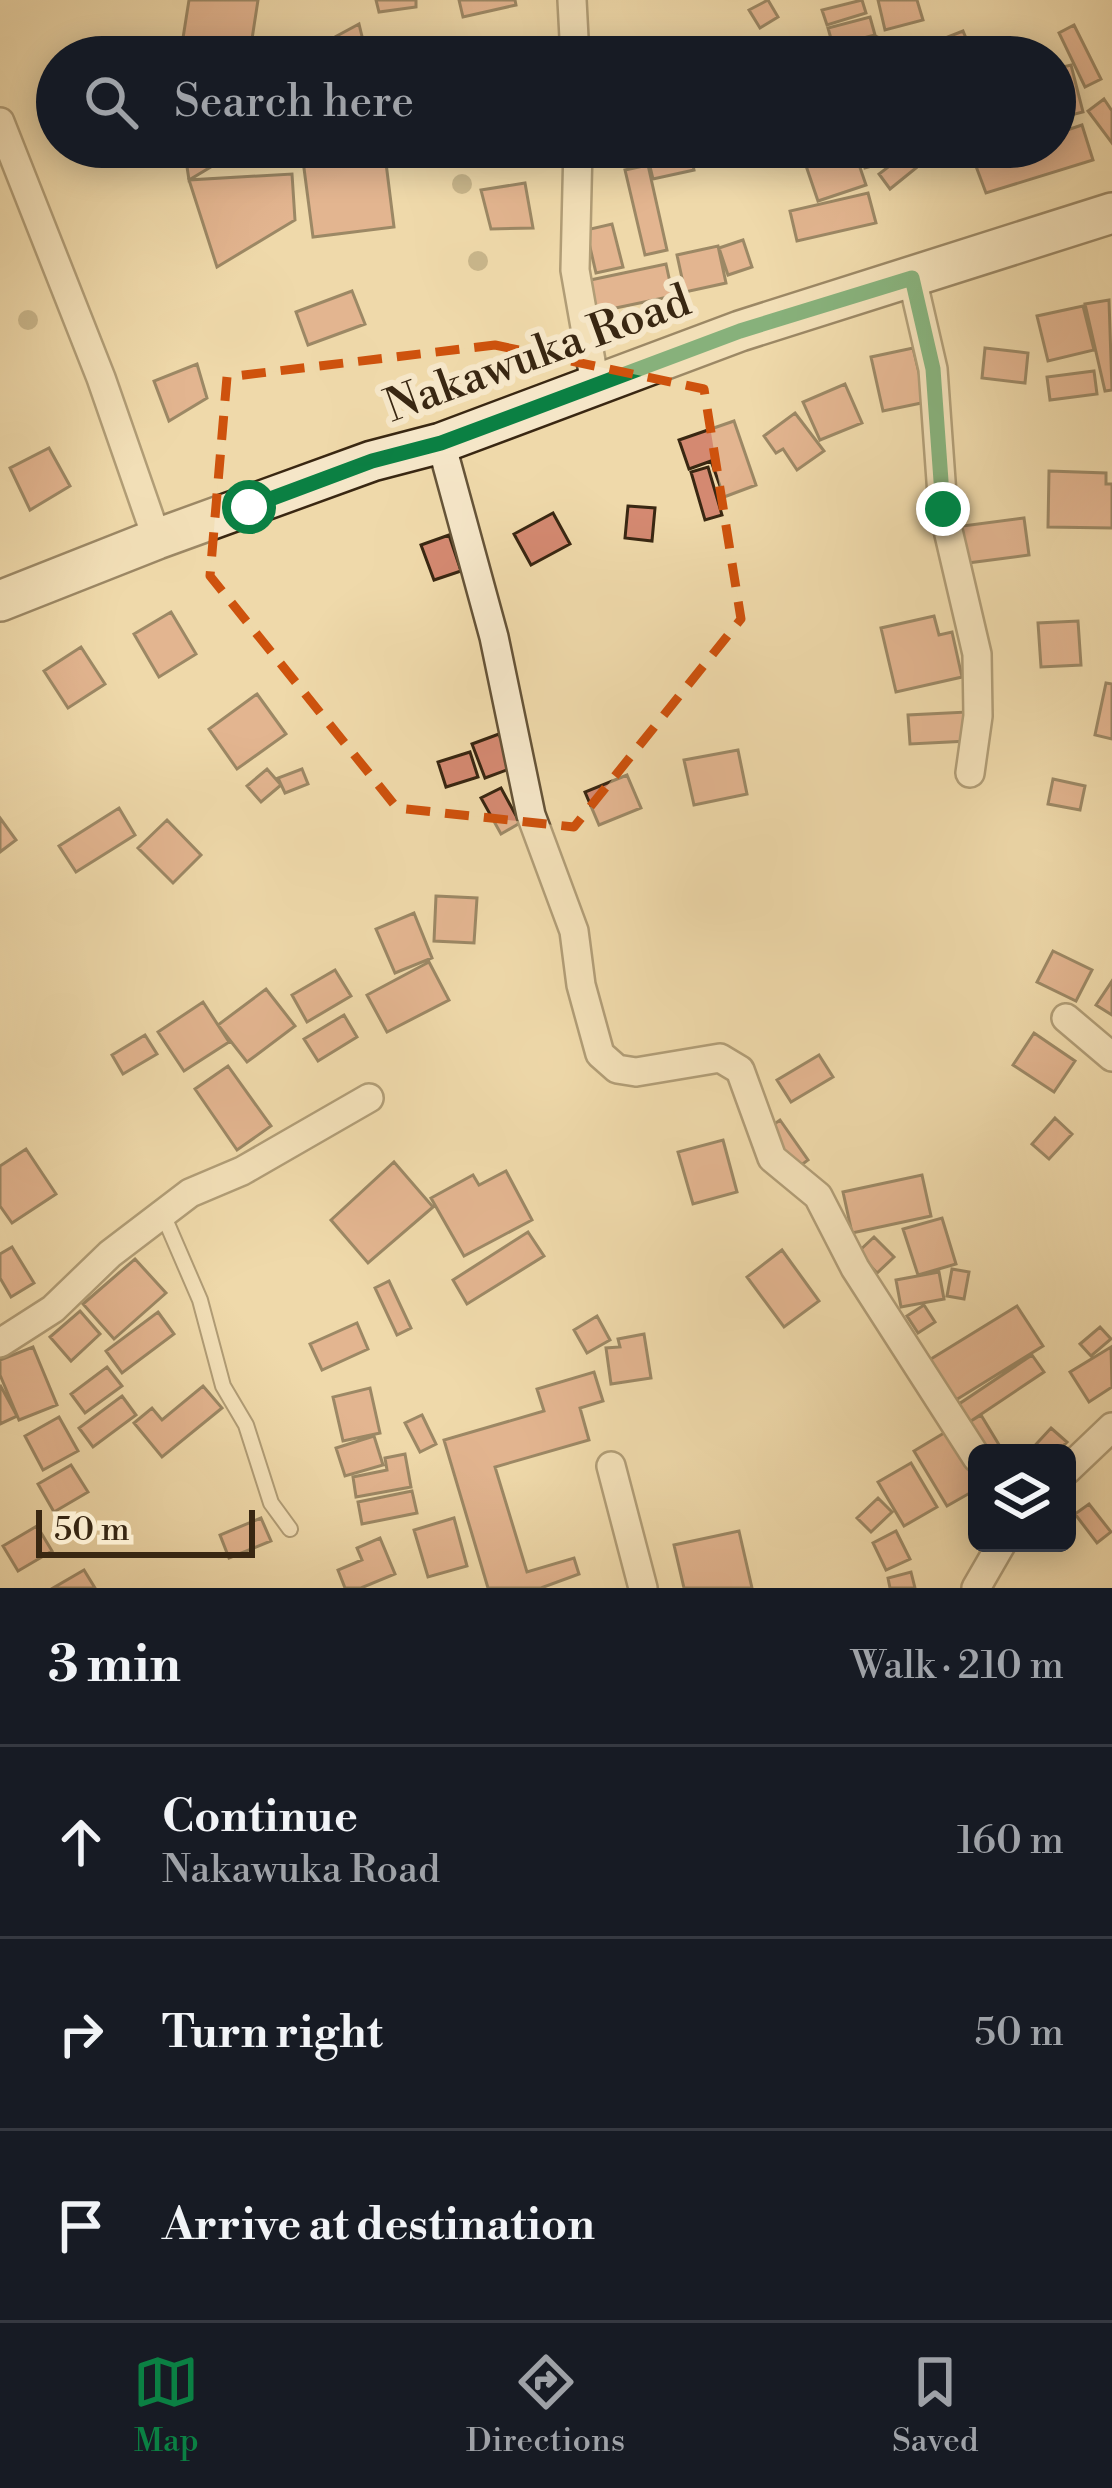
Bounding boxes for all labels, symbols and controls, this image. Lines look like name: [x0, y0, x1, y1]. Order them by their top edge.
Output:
search box: [36, 36, 1076, 168]
icon: search: [78, 69, 144, 135]
text: Search here: [174, 74, 414, 131]
street label: Nakawuka Road: [377, 273, 699, 436]
route start: [222, 480, 276, 534]
route end: [916, 482, 970, 536]
map controls: [968, 1444, 1076, 1552]
button: layers: [968, 1444, 1076, 1552]
scale bar: [36, 1504, 255, 1557]
text: 50 m: [54, 1510, 130, 1551]
text: 3 min: [48, 1634, 181, 1698]
text: Walk · 210 m: [851, 1642, 1064, 1691]
text: Continue: [162, 1789, 358, 1846]
icon: ahead: [48, 1809, 114, 1875]
text: 160 m: [957, 1817, 1064, 1866]
text: Nakawuka Road: [162, 1846, 440, 1895]
icon: right: [48, 2001, 114, 2067]
text: Turn right: [162, 2005, 383, 2062]
text: 50 m: [974, 2009, 1064, 2058]
icon: arrive: [48, 2193, 114, 2259]
text: Arrive at destination: [162, 2197, 595, 2254]
tab: Map: [133, 2349, 199, 2462]
tab: Directions: [466, 2349, 625, 2462]
tab: Saved: [892, 2349, 979, 2462]

